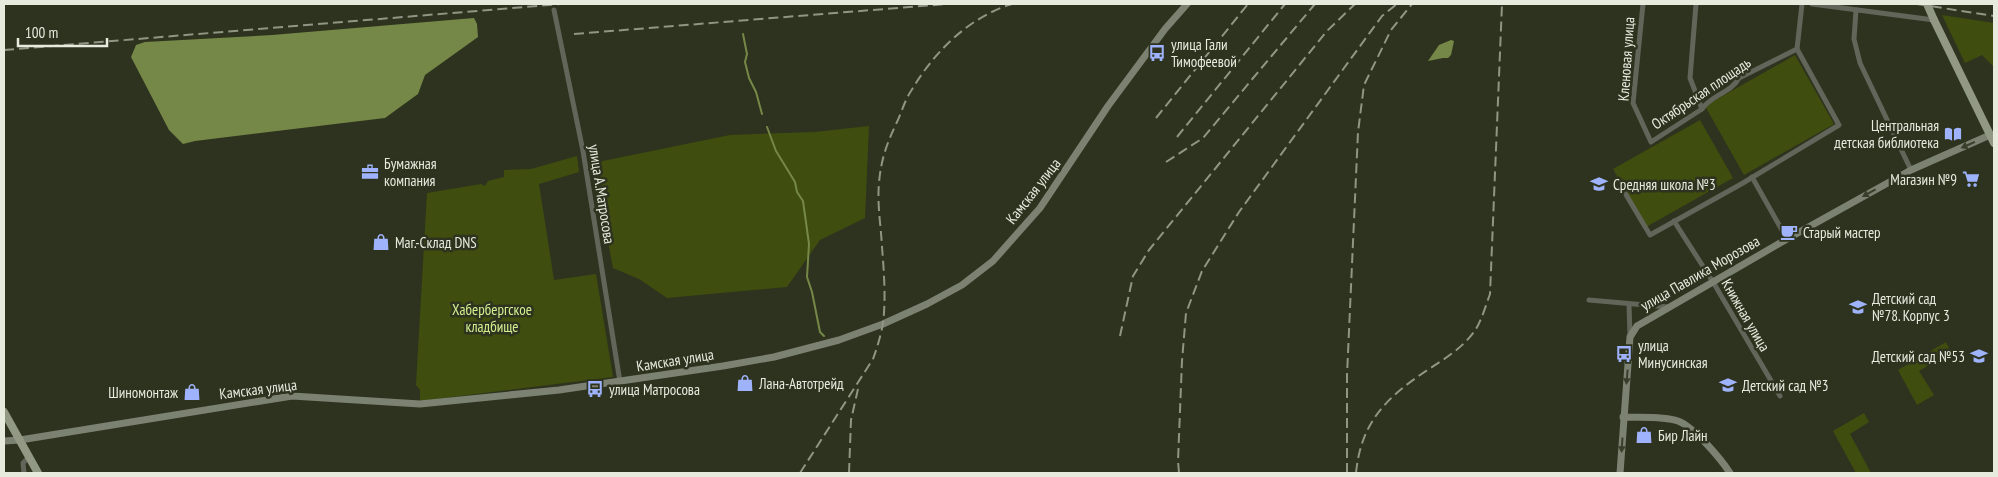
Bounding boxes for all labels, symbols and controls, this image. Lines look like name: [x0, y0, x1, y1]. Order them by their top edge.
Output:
scale bar: [18, 15, 106, 47]
street label: Кленовая улица: [1614, 16, 1638, 102]
text: 100 m: [25, 23, 58, 42]
place label: улица Гали Тимофеевой: [1171, 35, 1237, 71]
bus stop icon: улица Гали Тимофеевой: [1147, 43, 1167, 63]
street label: Октябрьская площадь: [1648, 53, 1755, 133]
place label: Центральная детская библиотека: [1834, 116, 1939, 152]
library icon: Центральная детская библиотека: [1943, 124, 1963, 144]
one-way arrow: [1961, 141, 1975, 149]
street label: улица А.Матросова: [585, 143, 619, 245]
place label: Бумажная компания: [384, 154, 437, 190]
street label: Камская улица: [1001, 154, 1065, 228]
office icon: Бумажная компания: [360, 162, 380, 182]
supermarket icon: Магазин №9: [1961, 169, 1981, 189]
place label: Магазин №9: [1890, 170, 1957, 189]
school or university icon: Средняя школа №3: [1589, 174, 1609, 194]
place label: Средняя школа №3: [1613, 175, 1716, 194]
one-way arrow: [1862, 189, 1876, 198]
cafe icon: Старый мастер: [1779, 222, 1799, 242]
place label: Старый мастер: [1803, 223, 1881, 242]
street label: улица Павлика Морозова: [1637, 231, 1763, 315]
shop icon: Маг.-Склад DNS: [371, 232, 391, 252]
place label: Маг.-Склад DNS: [395, 233, 477, 252]
street label: Книжная улица: [1718, 275, 1774, 355]
place label: Детский сад №78. Корпус 3: [1872, 289, 1950, 325]
school or university icon: Детский сад №78. Корпус 3: [1848, 297, 1868, 317]
park label: Хабербергское кладбище: [452, 300, 532, 336]
place label: улица Минусинская: [1638, 336, 1708, 372]
bus stop icon: улица Минусинская: [1614, 344, 1634, 364]
street label: Камская улица: [635, 345, 715, 375]
school or university icon: Детский сад №53: [1969, 346, 1989, 366]
place label: Детский сад №53: [1872, 347, 1965, 366]
one-way arrow: [1622, 369, 1630, 385]
shop icon: Лана-Автотрейд: [735, 373, 755, 393]
place label: Лана-Автотрейд: [758, 374, 844, 393]
street label: Камская улица: [218, 375, 298, 403]
school or university icon: Детский сад №3: [1718, 375, 1738, 395]
place label: Детский сад №3: [1742, 376, 1828, 395]
bus stop icon: улица Матросова: [585, 379, 605, 399]
place label: улица Матросова: [609, 380, 700, 399]
shop icon: Шиномонтаж: [182, 382, 202, 402]
place label: Шиномонтаж: [108, 383, 179, 402]
shop icon: Бир Лайн: [1634, 425, 1654, 445]
place label: Бир Лайн: [1658, 426, 1708, 445]
one-way arrow: [1617, 437, 1625, 453]

